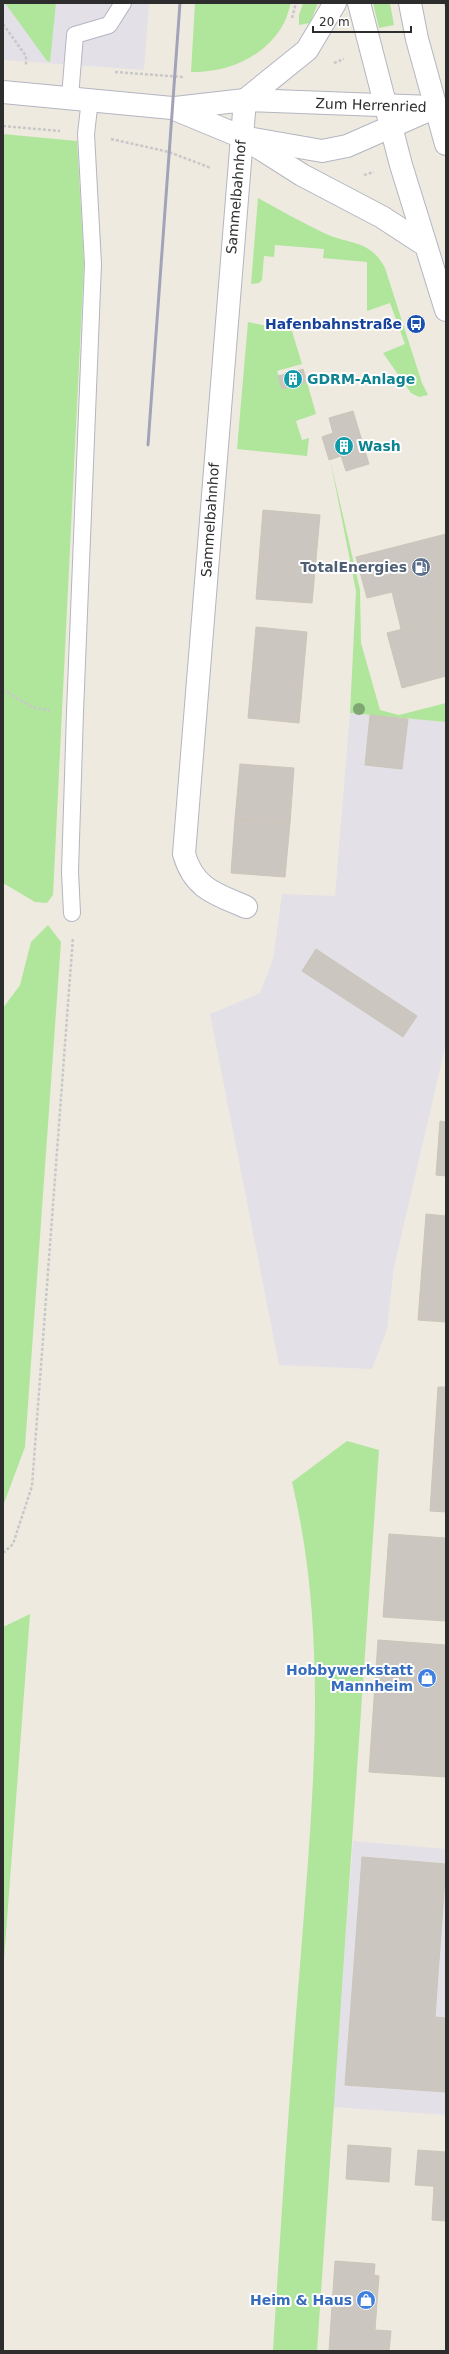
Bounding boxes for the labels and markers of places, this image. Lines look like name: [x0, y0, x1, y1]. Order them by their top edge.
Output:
bus stop icon: Hafenbahnstraße: [405, 313, 427, 335]
place label: Hafenbahnstraße: [265, 316, 402, 332]
building icon: GDRM-Anlage: [282, 368, 304, 390]
place label: GDRM-Anlage: [307, 371, 415, 387]
building icon: Wash: [333, 435, 355, 457]
place label: Wash: [358, 438, 401, 454]
fuel station icon: TotalEnergies: [410, 556, 432, 578]
place label: TotalEnergies: [300, 559, 407, 575]
place label: Hobbywerkstatt Mannheim: [286, 1662, 413, 1694]
shop icon: Hobbywerkstatt Mannheim: [416, 1667, 438, 1689]
shop icon: Heim & Haus: [355, 2289, 377, 2311]
place label: Heim & Haus: [250, 2292, 352, 2308]

